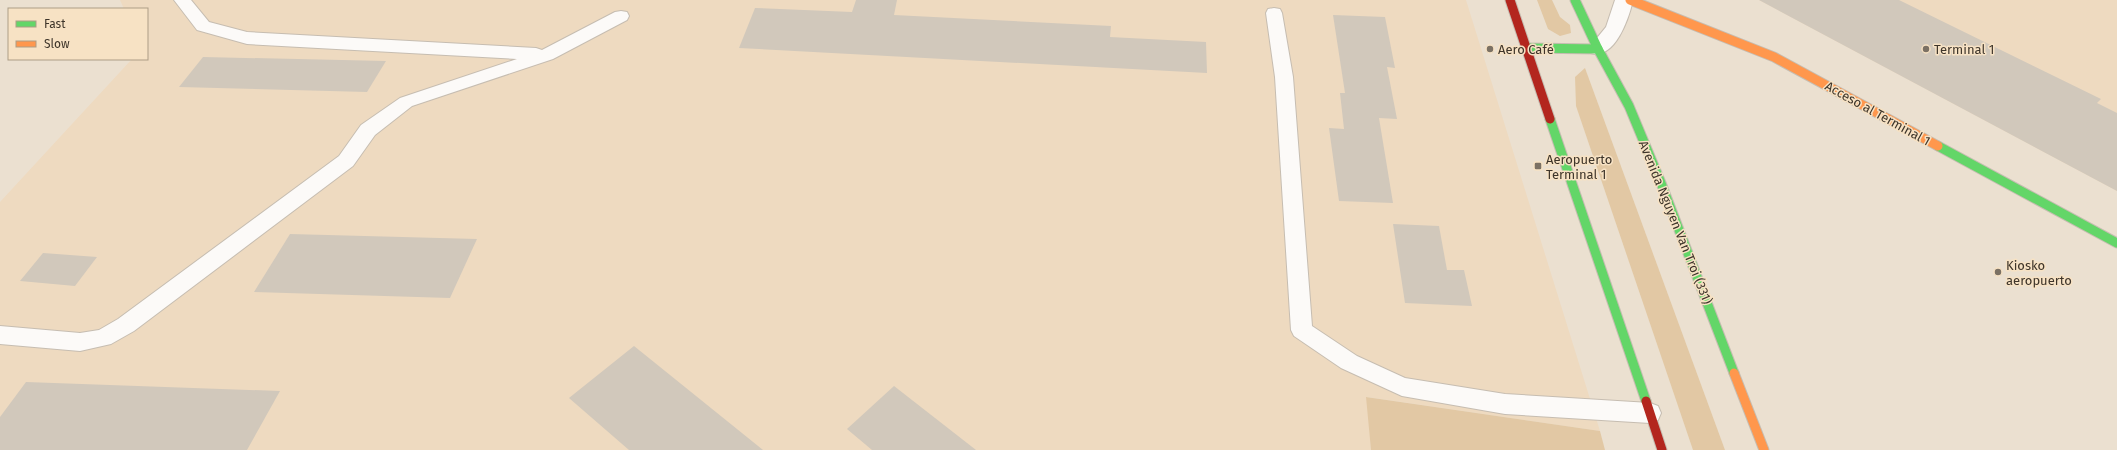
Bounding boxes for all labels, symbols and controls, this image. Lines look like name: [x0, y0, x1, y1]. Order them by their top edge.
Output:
legend: [8, 8, 148, 60]
text: Fast: [44, 17, 66, 31]
text: Slow: [44, 37, 70, 51]
place label: Aero Café: [1498, 42, 1554, 57]
place label: Terminal 1: [1934, 42, 1994, 57]
marker: Aero Café: [1485, 44, 1495, 54]
marker: Terminal 1: [1921, 44, 1931, 54]
street label: Acceso al Terminal 1: [1822, 78, 1933, 149]
street label: Avenida Nguyen Van Troi (331): [1636, 138, 1715, 306]
place label: Aeropuerto Terminal 1: [1546, 152, 1612, 182]
marker: Aeropuerto Terminal 1: [1533, 161, 1543, 171]
place label: Kiosko aeropuerto: [2006, 258, 2072, 288]
marker: Kiosko aeropuerto: [1993, 267, 2003, 277]

